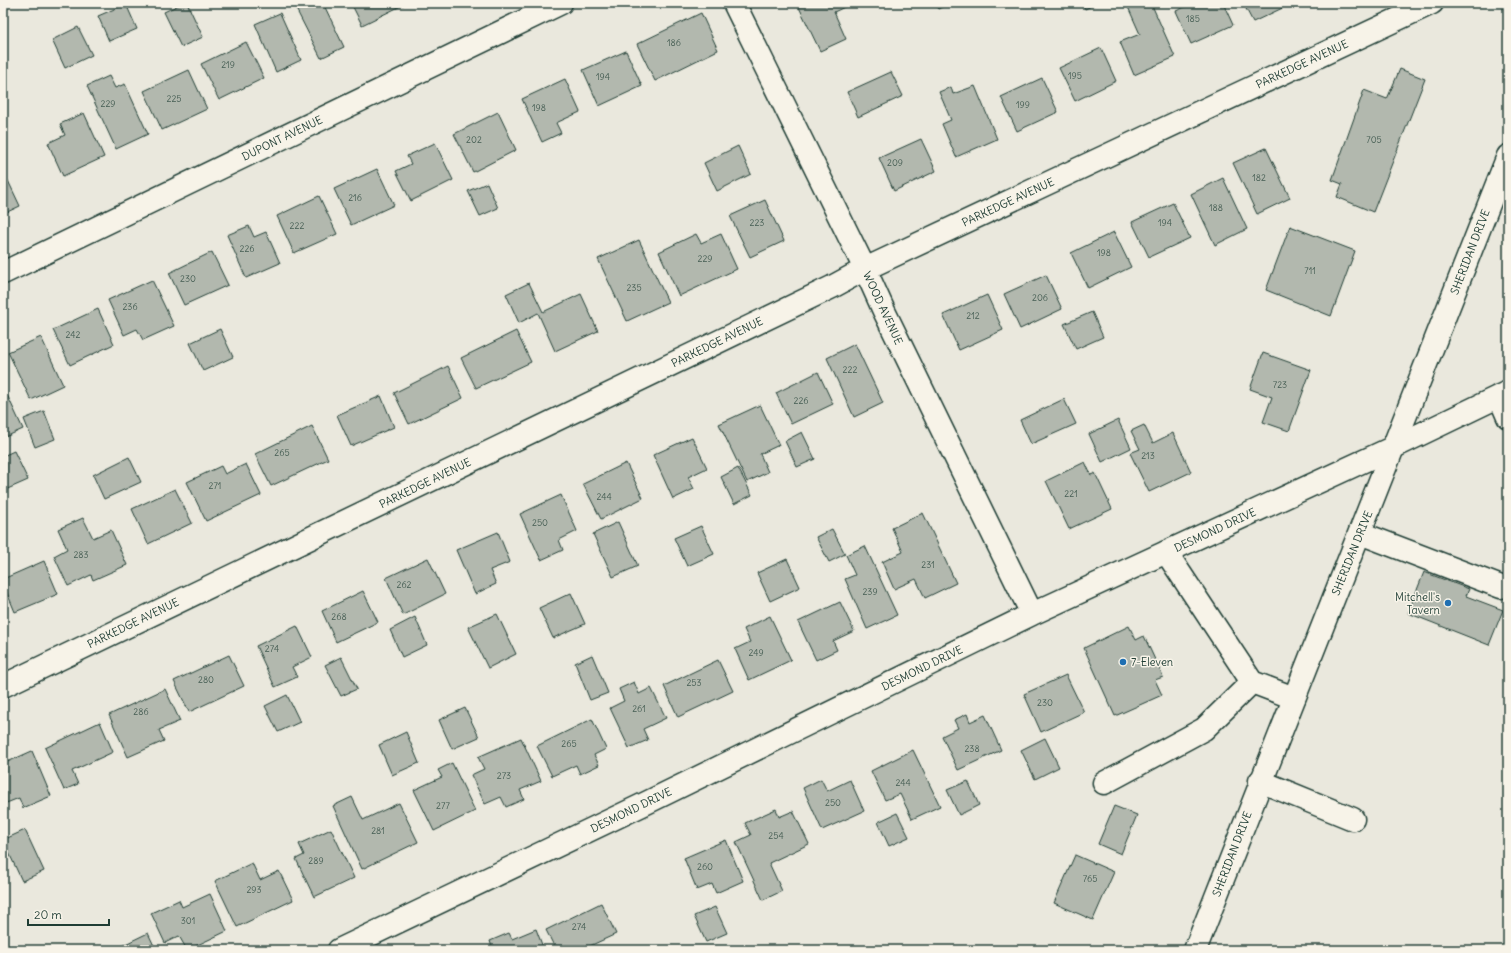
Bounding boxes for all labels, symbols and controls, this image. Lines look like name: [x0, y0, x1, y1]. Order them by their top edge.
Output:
house number: 185: [1186, 13, 1200, 24]
house number: 186: [667, 37, 681, 48]
street label: PARKEDGE AVENUE: [1254, 37, 1350, 91]
house number: 219: [221, 59, 235, 70]
house number: 195: [1068, 70, 1082, 81]
house number: 194: [596, 71, 610, 82]
house number: 225: [166, 93, 182, 104]
house number: 229: [100, 98, 116, 109]
house number: 199: [1016, 99, 1030, 110]
house number: 198: [532, 102, 546, 113]
street label: DUPONT AVENUE: [239, 112, 325, 164]
house number: 202: [466, 134, 482, 145]
house number: 705: [1366, 134, 1382, 145]
house number: 209: [887, 157, 903, 168]
house number: 182: [1252, 172, 1266, 183]
street label: PARKEDGE AVENUE: [960, 175, 1056, 229]
house number: 216: [348, 192, 362, 203]
house number: 188: [1209, 202, 1223, 213]
street label: SHERIDAN DRIVE: [1447, 207, 1493, 297]
house number: 223: [750, 217, 764, 228]
house number: 194: [1158, 217, 1172, 228]
house number: 222: [290, 220, 304, 231]
house number: 226: [239, 243, 255, 254]
house number: 198: [1097, 247, 1111, 258]
house number: 229: [697, 253, 713, 264]
house number: 711: [1304, 265, 1316, 276]
street label: WOOD AVENUE: [860, 269, 906, 347]
house number: 230: [180, 273, 196, 284]
house number: 235: [626, 282, 642, 293]
house number: 206: [1032, 292, 1048, 303]
house number: 236: [122, 301, 138, 312]
house number: 212: [966, 310, 980, 321]
street label: PARKEDGE AVENUE: [669, 314, 765, 370]
house number: 242: [66, 329, 81, 340]
house number: 222: [843, 364, 857, 375]
house number: 723: [1273, 379, 1287, 390]
house number: 226: [793, 395, 809, 406]
house number: 265: [274, 447, 290, 458]
house number: 213: [1141, 450, 1155, 461]
street label: PARKEDGE AVENUE: [377, 455, 473, 511]
house number: 271: [209, 480, 221, 491]
house number: 221: [1064, 488, 1078, 499]
house number: 244: [596, 491, 612, 502]
street label: DESMOND DRIVE: [1172, 505, 1258, 555]
street label: SHERIDAN DRIVE: [1329, 509, 1375, 597]
house number: 250: [532, 517, 548, 528]
house number: 283: [73, 549, 89, 560]
house number: 231: [921, 559, 935, 570]
house number: 262: [396, 579, 412, 590]
house number: 239: [862, 586, 878, 597]
place label: Mitchell's Tavern: [1395, 590, 1440, 617]
street label: PARKEDGE AVENUE: [85, 595, 181, 651]
marker: Mitchell's Tavern: [1443, 598, 1453, 608]
house number: 268: [331, 611, 347, 622]
street label: DESMOND DRIVE: [879, 642, 965, 694]
house number: 274: [265, 643, 279, 654]
house number: 249: [748, 647, 764, 658]
place label: 7-Eleven: [1131, 655, 1173, 669]
marker: 7-Eleven: [1118, 657, 1128, 667]
house number: 280: [198, 674, 214, 685]
house number: 253: [686, 677, 702, 688]
house number: 230: [1037, 697, 1053, 708]
house number: 261: [632, 703, 646, 714]
house number: 286: [133, 706, 149, 717]
house number: 265: [561, 738, 577, 749]
house number: 238: [964, 743, 980, 754]
house number: 273: [497, 770, 511, 781]
house number: 244: [895, 777, 911, 788]
street label: DESMOND DRIVE: [588, 784, 674, 836]
house number: 250: [825, 797, 841, 808]
house number: 277: [436, 800, 450, 811]
street label: SHERIDAN DRIVE: [1209, 809, 1255, 899]
house number: 281: [371, 825, 385, 836]
house number: 254: [768, 830, 784, 841]
house number: 289: [308, 855, 324, 866]
house number: 260: [697, 861, 713, 872]
house number: 765: [1083, 873, 1097, 884]
house number: 293: [246, 884, 262, 895]
scale bar: [28, 901, 109, 927]
text: 20 m: [34, 907, 62, 922]
house number: 301: [181, 915, 195, 926]
house number: 274: [572, 921, 586, 932]

